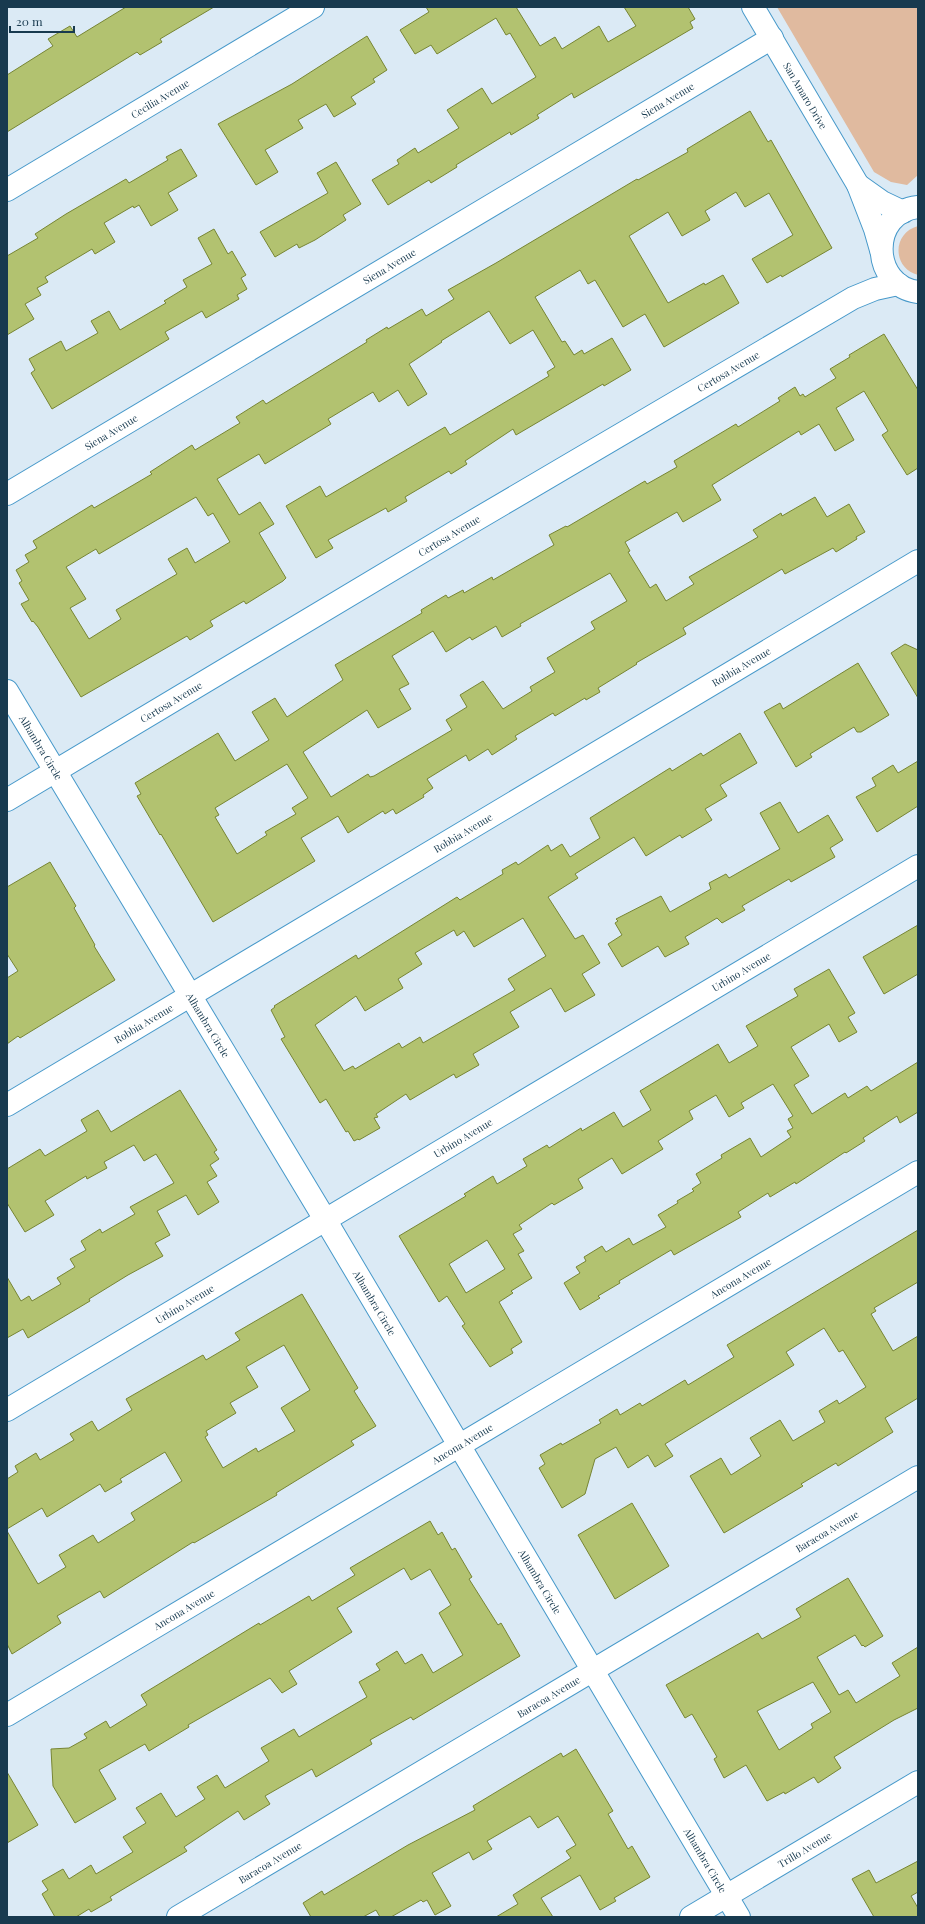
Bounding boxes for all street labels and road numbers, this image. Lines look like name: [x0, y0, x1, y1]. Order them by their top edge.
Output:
street label: San Amaro Drive: [780, 60, 831, 132]
street label: Cecilia Avenue: [128, 76, 192, 121]
street label: Siena Avenue: [638, 79, 697, 121]
street label: Siena Avenue: [360, 245, 418, 287]
street label: Certosa Avenue: [695, 348, 762, 395]
street label: Siena Avenue: [82, 411, 140, 453]
street label: Certosa Avenue: [415, 512, 483, 560]
street label: Robbia Avenue: [709, 644, 773, 690]
street label: Certosa Avenue: [137, 678, 205, 726]
street label: Alhambra Circle: [16, 712, 66, 783]
street label: Robbia Avenue: [431, 810, 495, 856]
street label: Urbino Avenue: [709, 949, 773, 995]
street label: Alhambra Circle: [183, 989, 233, 1060]
street label: Robbia Avenue: [111, 1000, 176, 1046]
street label: Urbino Avenue: [431, 1115, 495, 1161]
street label: Ancona Avenue: [707, 1254, 774, 1302]
street label: Alhambra Circle: [349, 1267, 399, 1338]
street label: Urbino Avenue: [153, 1281, 217, 1327]
street label: Ancona Avenue: [428, 1420, 495, 1468]
street label: Baracoa Avenue: [793, 1507, 861, 1555]
street label: Alhambra Circle: [515, 1546, 565, 1617]
street label: Ancona Avenue: [150, 1586, 217, 1634]
street label: Baracoa Avenue: [514, 1673, 583, 1721]
street label: Alhambra Circle: [680, 1824, 730, 1895]
street label: Trillo Avenue: [775, 1828, 834, 1871]
street label: Baracoa Avenue: [236, 1838, 304, 1886]

